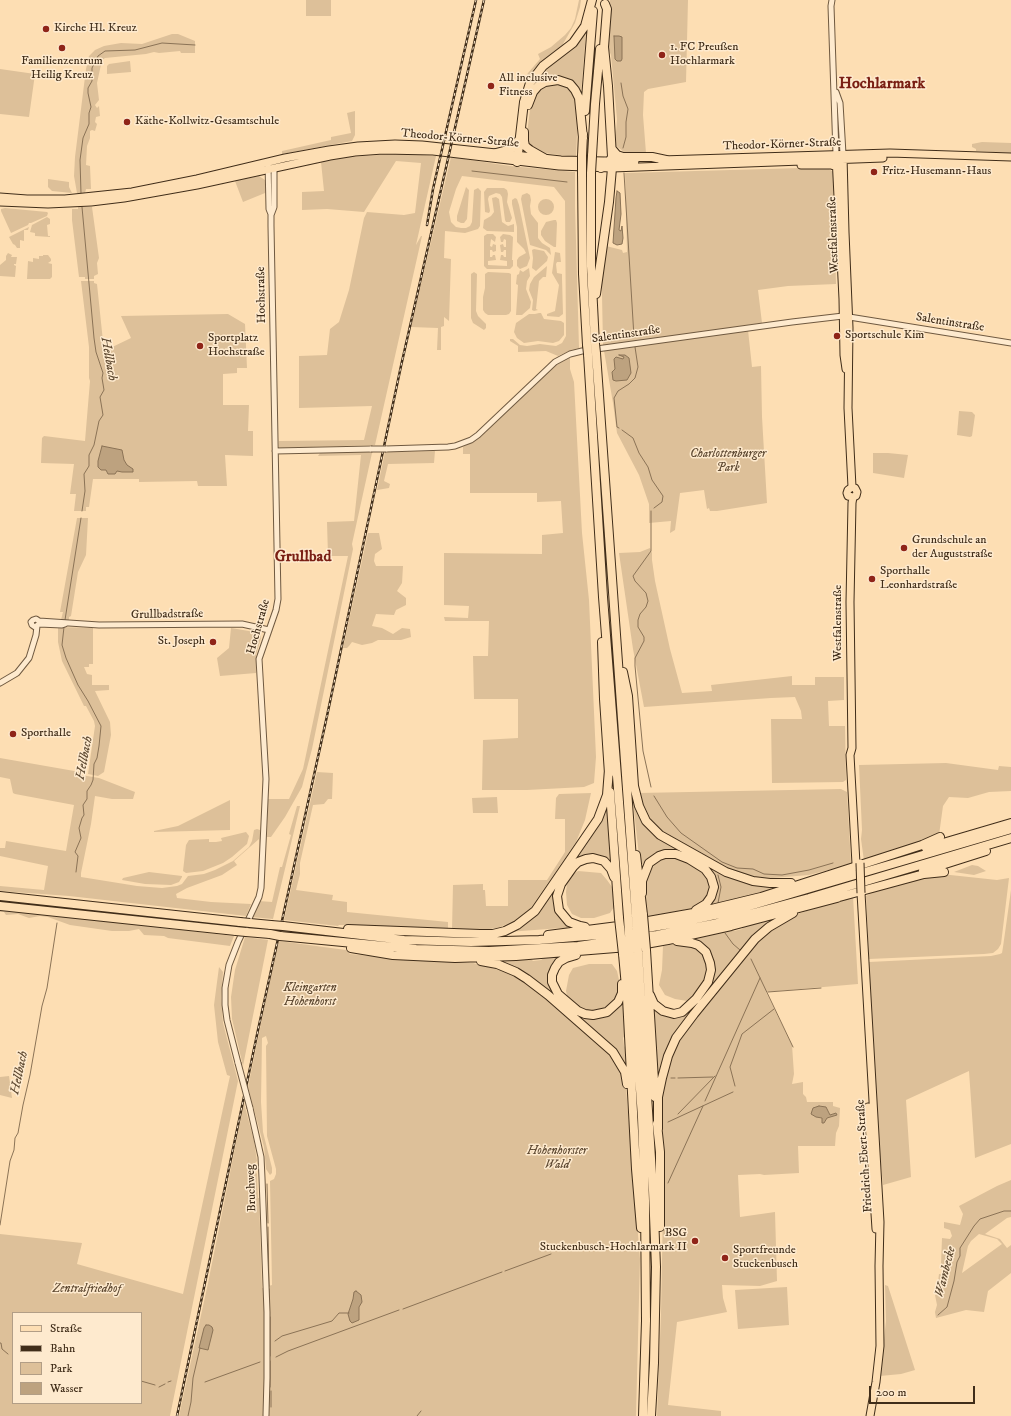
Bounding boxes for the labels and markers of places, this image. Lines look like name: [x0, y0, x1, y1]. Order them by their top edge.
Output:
place label: Kirche Hl. Kreuz: [54, 22, 137, 36]
marker: Kirche Hl. Kreuz: [41, 24, 51, 34]
place label: 1. FC Preußen Hochlarmark: [670, 41, 738, 69]
marker: Familienzentrum Heilig Kreuz: [57, 43, 67, 53]
marker: 1. FC Preußen Hochlarmark: [657, 50, 667, 60]
place label: Familienzentrum Heilig Kreuz: [21, 55, 103, 83]
place label: All inclusive Fitness: [499, 72, 558, 100]
marker: All inclusive Fitness: [486, 81, 496, 91]
place label: Käthe-Kollwitz-Gesamtschule: [135, 115, 279, 129]
marker: Käthe-Kollwitz-Gesamtschule: [122, 117, 132, 127]
place label: Fritz-Husemann-Haus: [882, 165, 991, 179]
marker: Fritz-Husemann-Haus: [869, 167, 879, 177]
place label: Sportschule Kim: [845, 329, 924, 343]
marker: Sportschule Kim: [832, 331, 842, 341]
place label: Sportplatz Hochstraße: [208, 332, 265, 360]
marker: Sportplatz Hochstraße: [195, 341, 205, 351]
place label: Grundschule an der Auguststraße: [912, 534, 993, 562]
marker: Grundschule an der Auguststraße: [899, 543, 909, 553]
place label: Sporthalle Leonhardstraße: [880, 565, 957, 593]
marker: Sporthalle Leonhardstraße: [867, 574, 877, 584]
place label: St. Joseph: [158, 635, 205, 649]
marker: St. Joseph: [208, 637, 218, 647]
place label: Sporthalle: [21, 727, 71, 741]
marker: Sporthalle: [8, 729, 18, 739]
place label: BSG Stuckenbusch-Hochlarmark II: [540, 1227, 687, 1255]
marker: BSG Stuckenbusch-Hochlarmark II: [690, 1236, 700, 1246]
place label: Sportfreunde Stuckenbusch: [733, 1244, 798, 1272]
marker: Sportfreunde Stuckenbusch: [720, 1253, 730, 1263]

